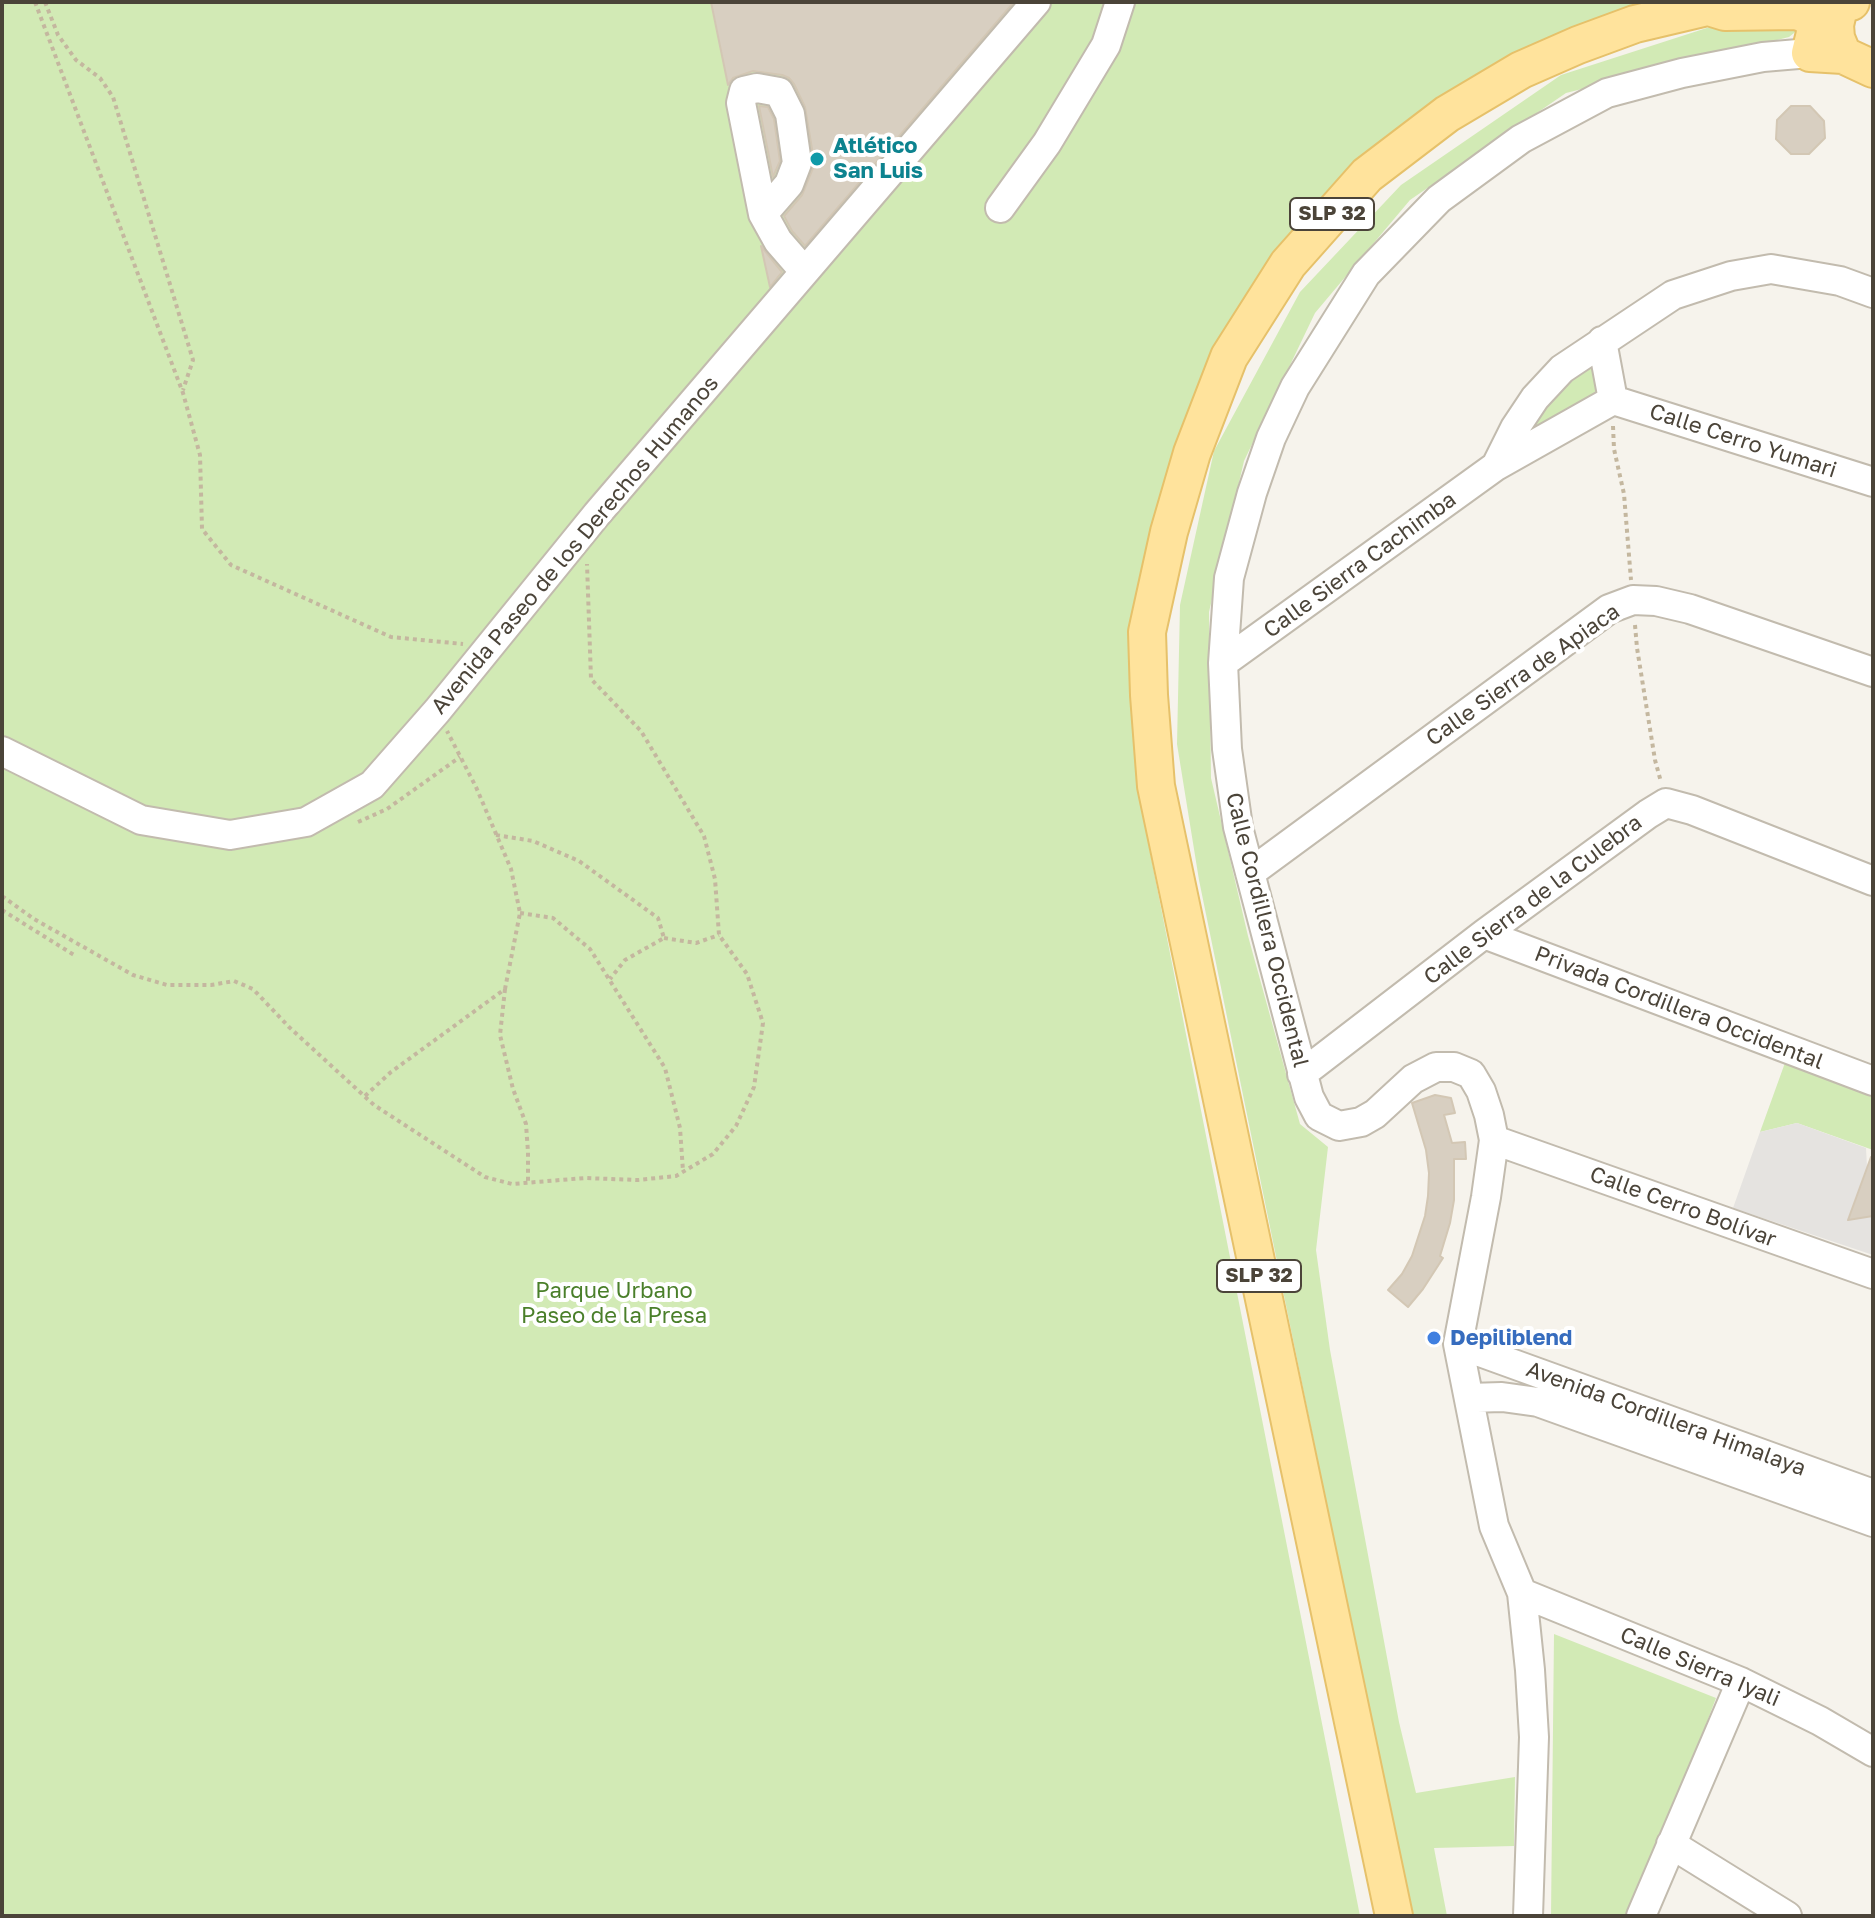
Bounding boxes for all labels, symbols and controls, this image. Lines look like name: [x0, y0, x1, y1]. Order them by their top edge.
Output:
place label: Atlético San Luis: [833, 133, 923, 184]
marker: Atlético San Luis: [808, 150, 826, 168]
road number: SLP 32: [1290, 198, 1374, 230]
street label: Avenida Paseo de los Derechos Humanos: [426, 371, 724, 719]
street label: Calle Cerro Yumari: [1646, 398, 1840, 484]
street label: Calle Sierra Cachimba: [1259, 486, 1461, 644]
street label: Calle Sierra de Apiaca: [1421, 598, 1625, 752]
street label: Calle Cordillera Occidental: [1220, 790, 1314, 1070]
street label: Calle Sierra de la Culebra: [1419, 809, 1647, 991]
street label: Privada Cordillera Occidental: [1531, 941, 1827, 1075]
street label: Calle Cerro Bolívar: [1586, 1161, 1780, 1253]
road number: SLP 32: [1217, 1260, 1301, 1292]
park label: Parque Urbano Paseo de la Presa: [521, 1278, 707, 1330]
place label: Depiliblend: [1450, 1325, 1572, 1351]
marker: Depiliblend: [1425, 1329, 1443, 1347]
street label: Avenida Cordillera Himalaya: [1523, 1356, 1809, 1482]
street label: Calle Sierra Iyali: [1616, 1621, 1784, 1713]

